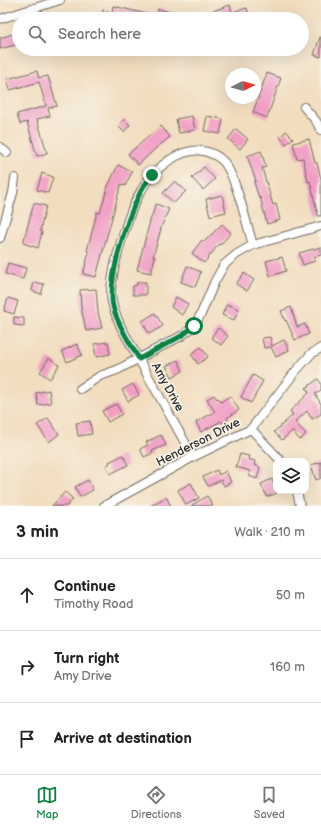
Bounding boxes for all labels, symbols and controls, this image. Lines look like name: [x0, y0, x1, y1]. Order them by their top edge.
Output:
search box: [12, 12, 309, 56]
icon: search: [26, 23, 48, 45]
text: Search here: [58, 25, 141, 44]
north arrow: [225, 68, 261, 104]
route end: [143, 166, 161, 184]
route start: [185, 317, 203, 335]
street label: Amy Drive: [148, 360, 187, 414]
street label: Henderson Drive: [154, 415, 243, 470]
map controls: [273, 458, 309, 494]
button: layers: [273, 458, 309, 494]
text: 3 min: [16, 522, 59, 542]
text: Walk · 210 m: [234, 524, 305, 540]
text: Continue: [54, 577, 116, 596]
icon: ahead: [16, 584, 38, 606]
text: 50 m: [276, 587, 305, 603]
text: Timothy Road: [54, 596, 133, 612]
text: Turn right: [54, 649, 119, 668]
icon: right: [16, 656, 38, 678]
text: 160 m: [270, 659, 305, 675]
text: Amy Drive: [54, 668, 112, 684]
icon: arrive: [16, 728, 38, 750]
text: Arrive at destination: [54, 729, 192, 748]
tab: Map: [36, 784, 58, 821]
tab: Directions: [131, 784, 181, 821]
tab: Saved: [254, 784, 285, 821]

